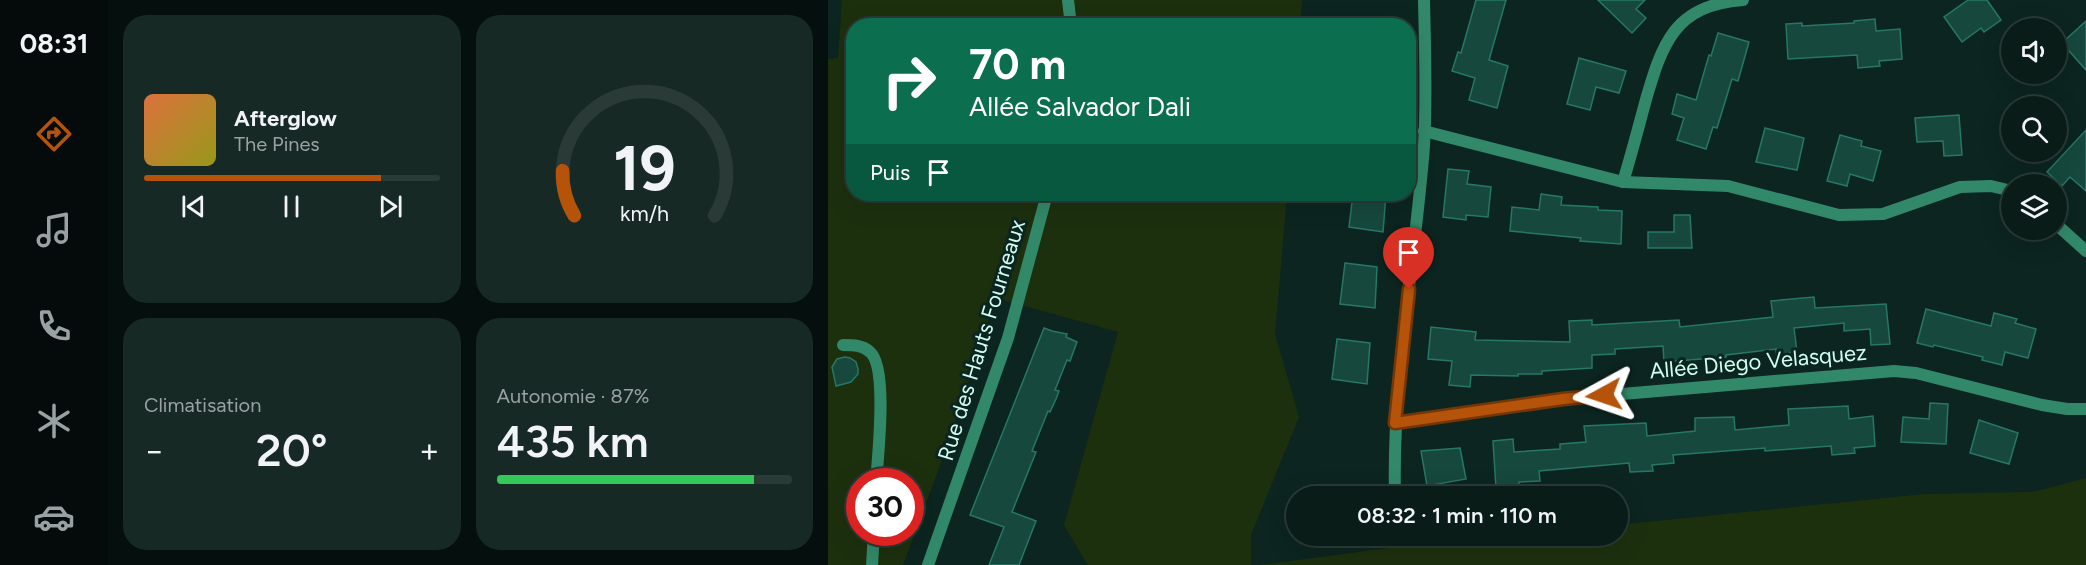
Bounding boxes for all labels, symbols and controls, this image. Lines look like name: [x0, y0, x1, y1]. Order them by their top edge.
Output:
map controls: [2001, 18, 2067, 240]
button: sound: [2001, 18, 2067, 84]
text: 08:31: [20, 27, 88, 60]
text: 70 m: [969, 39, 1066, 90]
icon: right: [870, 42, 948, 120]
text: Allée Salvador Dali: [969, 90, 1191, 123]
button: search: [2001, 96, 2067, 162]
text: Afterglow: [234, 105, 337, 132]
icon: directions: [33, 113, 75, 155]
text: 19: [613, 131, 676, 206]
text: The Pines: [234, 132, 320, 156]
icon: arrive: [922, 156, 955, 189]
text: Puis: [870, 159, 910, 186]
button: layers: [2001, 174, 2067, 240]
icon: previous: [177, 190, 210, 223]
icon: pause: [275, 190, 308, 223]
icon: next: [374, 190, 407, 223]
text: km/h: [620, 201, 669, 226]
icon: music: [33, 209, 75, 251]
street label: Rue des Hauts Fourneaux: [932, 216, 1031, 464]
pin: [1383, 227, 1434, 289]
icon: arrive: [1392, 236, 1425, 269]
icon: phone: [33, 305, 75, 347]
street label: Allée Diego Velasquez: [1648, 339, 1868, 384]
position arrow: [1572, 363, 1636, 427]
text: Autonomie · 87%: [497, 384, 649, 408]
text: Climatisation: [144, 393, 261, 417]
icon: climate: [33, 400, 75, 442]
text: 435 km: [497, 414, 649, 468]
text: 20°: [256, 423, 328, 477]
text: −: [144, 431, 165, 470]
text: +: [419, 431, 440, 470]
speed limit sign: 30: [846, 468, 924, 546]
icon: car: [33, 496, 75, 538]
text: 08:32 · 1 min · 110 m: [1357, 502, 1557, 529]

